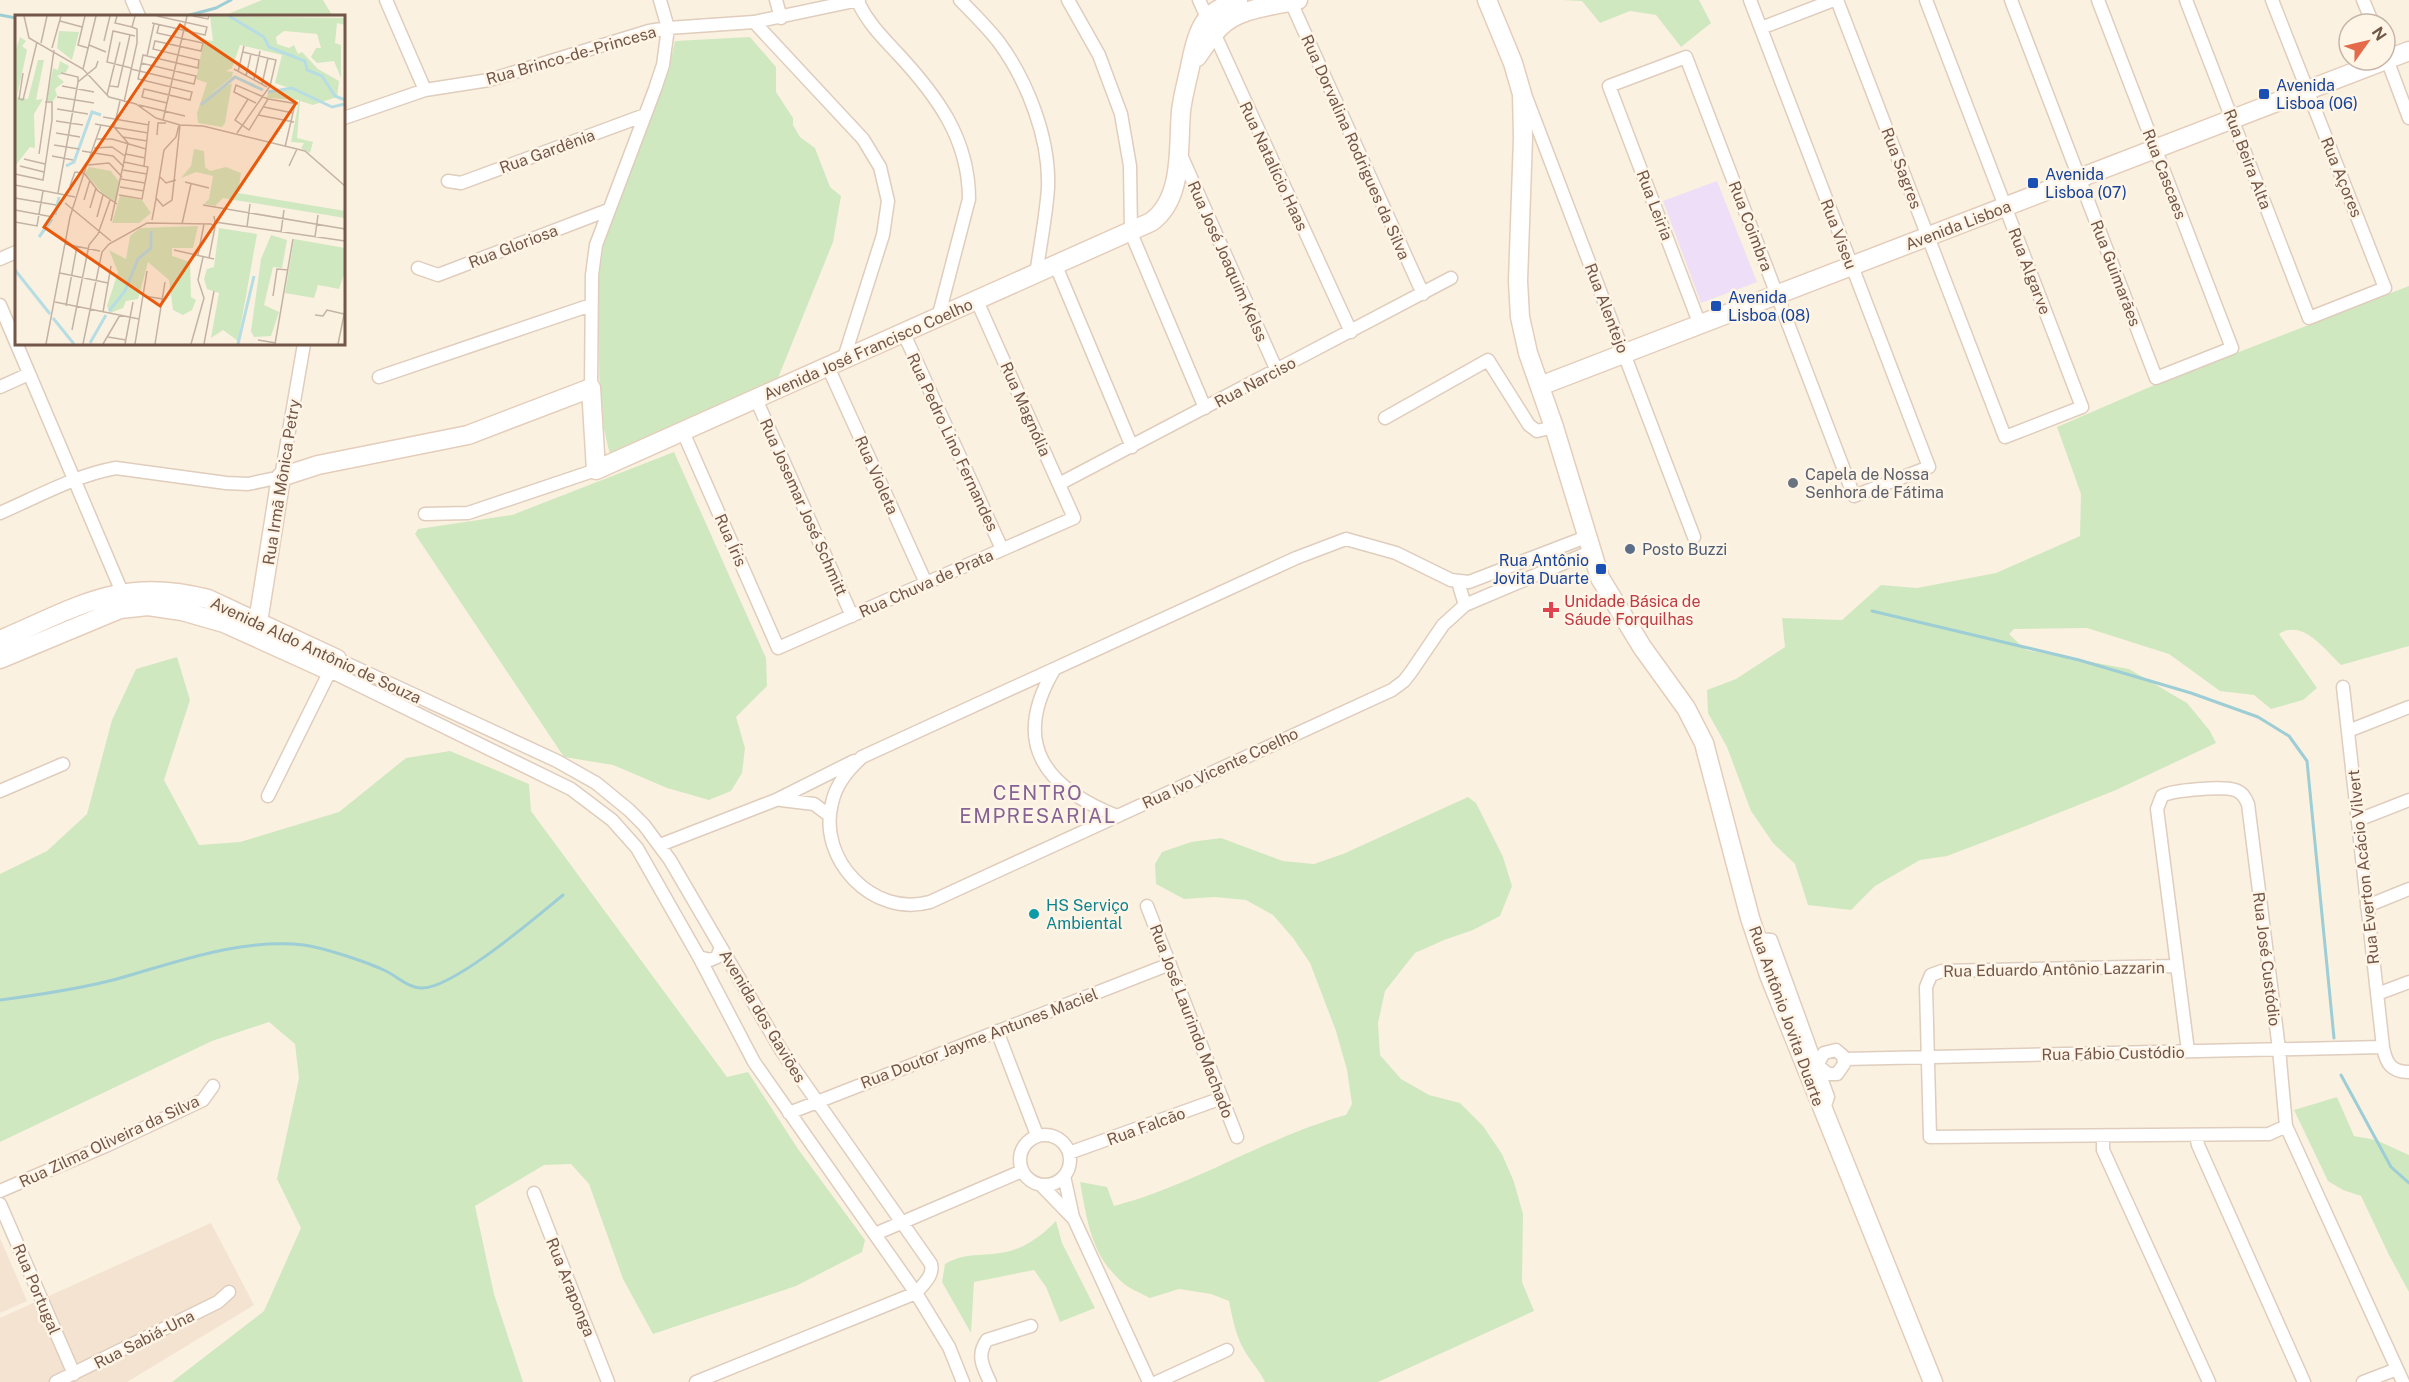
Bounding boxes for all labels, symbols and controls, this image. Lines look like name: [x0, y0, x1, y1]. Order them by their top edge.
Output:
north arrow: [2337, 12, 2397, 72]
inset map: [15, 15, 345, 345]
street label: Rua Brinco-de-Princesa: [484, 22, 658, 89]
text: N: [2368, 23, 2390, 44]
street label: Rua Dorvalina Rodrigues da Silva: [1297, 32, 1414, 263]
place label: Avenida Lisboa (06): [2276, 76, 2358, 113]
marker: Avenida Lisboa (06): [2257, 87, 2271, 101]
street label: Rua Natalício Haas: [1235, 99, 1312, 234]
street label: Rua Beira Alta: [2220, 106, 2275, 212]
street label: Rua Gardênia: [497, 125, 597, 178]
street label: Rua Sagres: [1877, 125, 1926, 211]
street label: Rua Cascaes: [2139, 126, 2190, 222]
street label: Rua Açores: [2317, 134, 2366, 220]
place label: Avenida Lisboa (07): [2045, 165, 2127, 202]
street label: Rua Leiria: [1632, 167, 1677, 243]
marker: Avenida Lisboa (07): [2026, 176, 2040, 190]
street label: Rua José Joaquim Kelss: [1184, 178, 1272, 344]
street label: Rua Coimbra: [1725, 178, 1776, 274]
street label: Rua Viseu: [1816, 196, 1861, 272]
street label: Avenida Lisboa: [1903, 197, 2014, 254]
street label: Rua Guimarães: [2087, 217, 2145, 329]
street label: Rua Gloriosa: [466, 221, 561, 272]
street label: Rua Algarve: [2004, 225, 2055, 317]
street label: Rua Alentejo: [1581, 261, 1632, 356]
place label: Avenida Lisboa (08): [1728, 288, 1810, 325]
street label: Avenida José Francisco Coelho: [761, 295, 976, 404]
marker: Avenida Lisboa (08): [1709, 299, 1723, 313]
street label: Rua Pedro Lino Fernandes: [903, 350, 1002, 534]
street label: Rua Narciso: [1211, 353, 1299, 412]
street label: Rua Magnólia: [996, 359, 1055, 459]
street label: Rua Irmã Mônica Petry: [259, 397, 304, 566]
street label: Rua Josemar José Schmitt: [756, 416, 851, 599]
street label: Rua Violeta: [851, 433, 902, 518]
place label: Capela de Nossa Senhora de Fátima: [1805, 465, 1944, 502]
marker: Capela de Nossa Senhora de Fátima: [1786, 476, 1800, 490]
street label: Rua Íris: [711, 511, 751, 569]
place label: Posto Buzzi: [1642, 540, 1727, 559]
marker: Posto Buzzi: [1623, 542, 1637, 556]
street label: Rua Chuva de Prata: [856, 545, 996, 622]
place label: Rua Antônio Jovita Duarte: [1493, 551, 1589, 588]
marker: Rua Antônio Jovita Duarte: [1594, 562, 1608, 576]
place label: Unidade Básica de Sáude Forquilhas: [1564, 592, 1700, 629]
street label: Avenida Aldo Antônio de Souza: [207, 593, 424, 708]
marker: Unidade Básica de Sáude Forquilhas: [1542, 601, 1560, 619]
street label: Rua Ivo Vicente Coelho: [1139, 724, 1301, 813]
street label: Rua Everton Acácio Vilvert: [2344, 769, 2383, 965]
district label: CENTRO EMPRESARIAL: [959, 781, 1117, 828]
street label: Rua José Custódio: [2249, 891, 2284, 1027]
place label: HS Serviço Ambiental: [1046, 896, 1129, 933]
marker: HS Serviço Ambiental: [1027, 907, 1041, 921]
street label: Rua José Laurindo Machado: [1146, 922, 1237, 1121]
street label: Rua Antônio Jovita Duarte: [1745, 923, 1828, 1109]
street label: Avenida dos Gaviões: [715, 946, 810, 1086]
street label: Rua Eduardo Antônio Lazzarin: [1943, 958, 2165, 981]
street label: Rua Doutor Jayme Antunes Maciel: [858, 984, 1101, 1093]
street label: Rua Fábio Custódio: [2041, 1043, 2185, 1064]
street label: Rua Zilma Oliveira da Silva: [16, 1091, 202, 1192]
street label: Rua Falcão: [1104, 1104, 1188, 1149]
street label: Rua Araponga: [542, 1235, 599, 1340]
street label: Rua Portugal: [9, 1241, 64, 1338]
street label: Rua Sabiá-Una: [91, 1306, 197, 1373]

